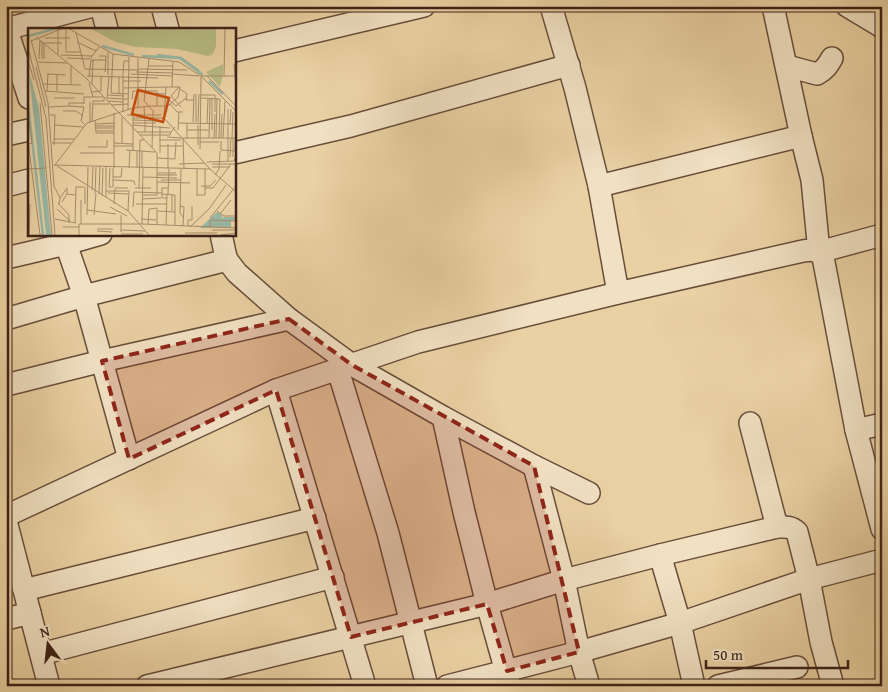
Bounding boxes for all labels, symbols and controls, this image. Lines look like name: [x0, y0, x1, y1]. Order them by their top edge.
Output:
inset map: [28, 28, 235, 235]
north arrow: [22, 620, 72, 670]
text: N: [38, 620, 52, 642]
scale bar: [706, 637, 848, 669]
text: 50 m: [713, 644, 744, 665]

